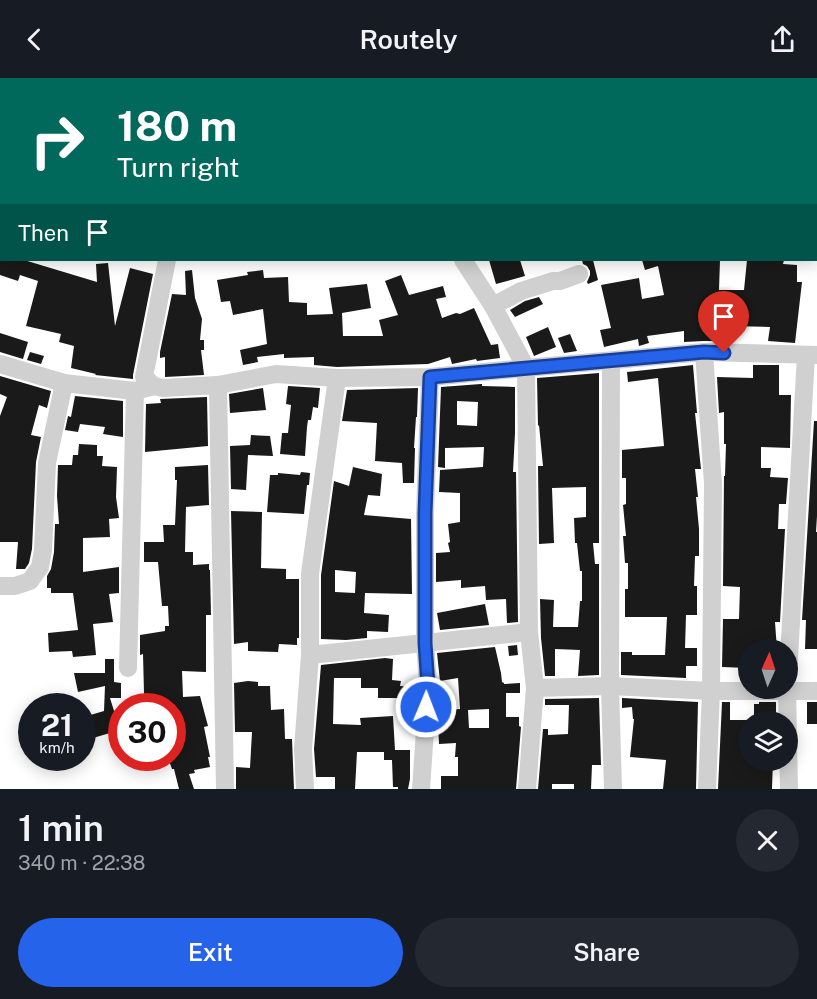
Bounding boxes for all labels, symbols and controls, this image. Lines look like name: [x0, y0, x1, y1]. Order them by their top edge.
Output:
icon: back: [18, 23, 51, 56]
text: Routely: [359, 23, 458, 55]
icon: share: [766, 23, 799, 56]
text: 180 m: [117, 101, 237, 150]
icon: right: [18, 102, 96, 180]
text: Turn right: [117, 151, 240, 183]
icon: arrive: [81, 216, 114, 249]
text: Then: [18, 220, 69, 246]
pin: [698, 291, 749, 353]
icon: arrive: [707, 300, 740, 333]
north arrow: [738, 639, 798, 699]
map controls: [738, 639, 798, 771]
position arrow: [394, 675, 458, 739]
speed limit sign: 30: [108, 693, 186, 771]
text: 21: [41, 707, 73, 743]
button: layers: [738, 711, 798, 771]
text: km/h: [39, 739, 75, 756]
text: 1 min: [18, 807, 104, 849]
button: close: [736, 809, 799, 872]
text: 340 m · 22:38: [18, 851, 145, 875]
button: Exit: [18, 918, 403, 987]
button: Share: [415, 918, 799, 987]

